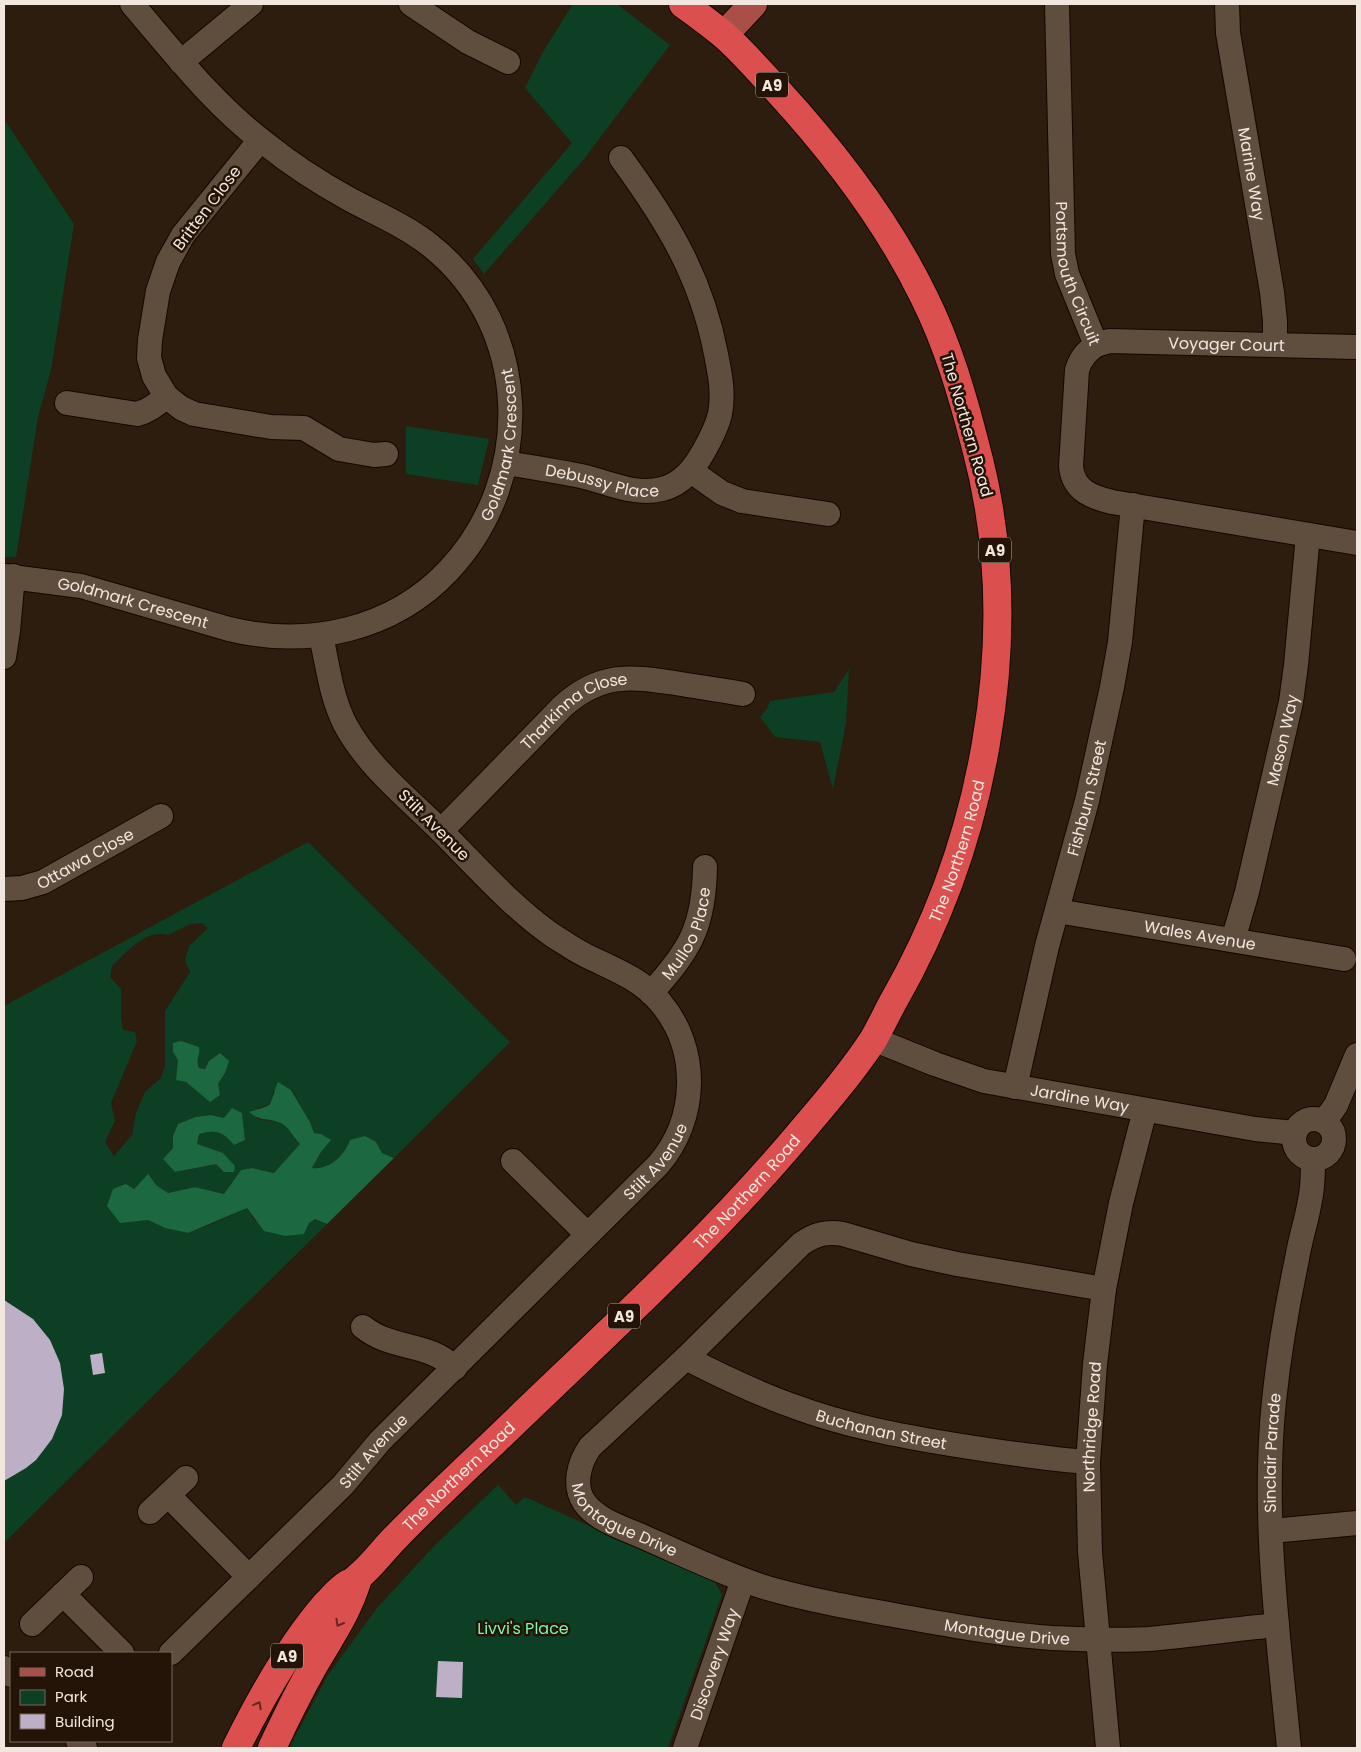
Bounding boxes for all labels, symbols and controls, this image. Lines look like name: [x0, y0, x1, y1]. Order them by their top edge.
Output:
road number: A9: [756, 72, 788, 98]
street label: Marine Way: [1233, 125, 1271, 222]
street label: Britten Close: [168, 161, 247, 255]
street label: Portsmouth Circuit: [1050, 201, 1106, 349]
street label: Voyager Court: [1168, 331, 1285, 357]
street label: The Northern Road: [935, 350, 999, 500]
street label: Goldmark Crescent: [474, 366, 522, 525]
street label: Debussy Place: [543, 458, 660, 503]
road number: A9: [979, 538, 1011, 562]
street label: Goldmark Crescent: [56, 572, 211, 634]
street label: Tharkinna Close: [515, 667, 628, 755]
street label: Mason Way: [1260, 693, 1303, 788]
street label: Fishburn Street: [1061, 737, 1112, 859]
street label: The Northern Road: [923, 778, 990, 926]
street label: Stilt Avenue: [393, 784, 475, 866]
street label: Ottawa Close: [32, 822, 138, 895]
street label: Mulloo Place: [656, 886, 716, 984]
street label: Wales Avenue: [1142, 914, 1258, 956]
street label: Jardine Way: [1029, 1078, 1131, 1118]
street label: Stilt Avenue: [618, 1119, 693, 1205]
street label: The Northern Road: [688, 1129, 806, 1254]
road number: A9: [608, 1304, 640, 1328]
street label: Northridge Road: [1076, 1361, 1107, 1493]
street label: Sinclair Parade: [1258, 1392, 1286, 1513]
street label: Buchanan Street: [813, 1403, 949, 1455]
street label: Stilt Avenue: [333, 1408, 413, 1493]
street label: The Northern Road: [397, 1416, 520, 1536]
street label: Montague Drive: [566, 1481, 681, 1562]
street label: Discovery Way: [684, 1605, 744, 1723]
street label: Montague Drive: [943, 1613, 1070, 1650]
one-way arrow: [336, 1617, 346, 1626]
park label: Livvi's Place: [477, 1617, 569, 1640]
road number: A9: [271, 1644, 303, 1668]
legend: [10, 1652, 172, 1742]
text: Road: [55, 1661, 94, 1682]
text: Park: [55, 1686, 87, 1707]
one-way arrow: [252, 1701, 262, 1710]
text: Building: [55, 1711, 115, 1732]

